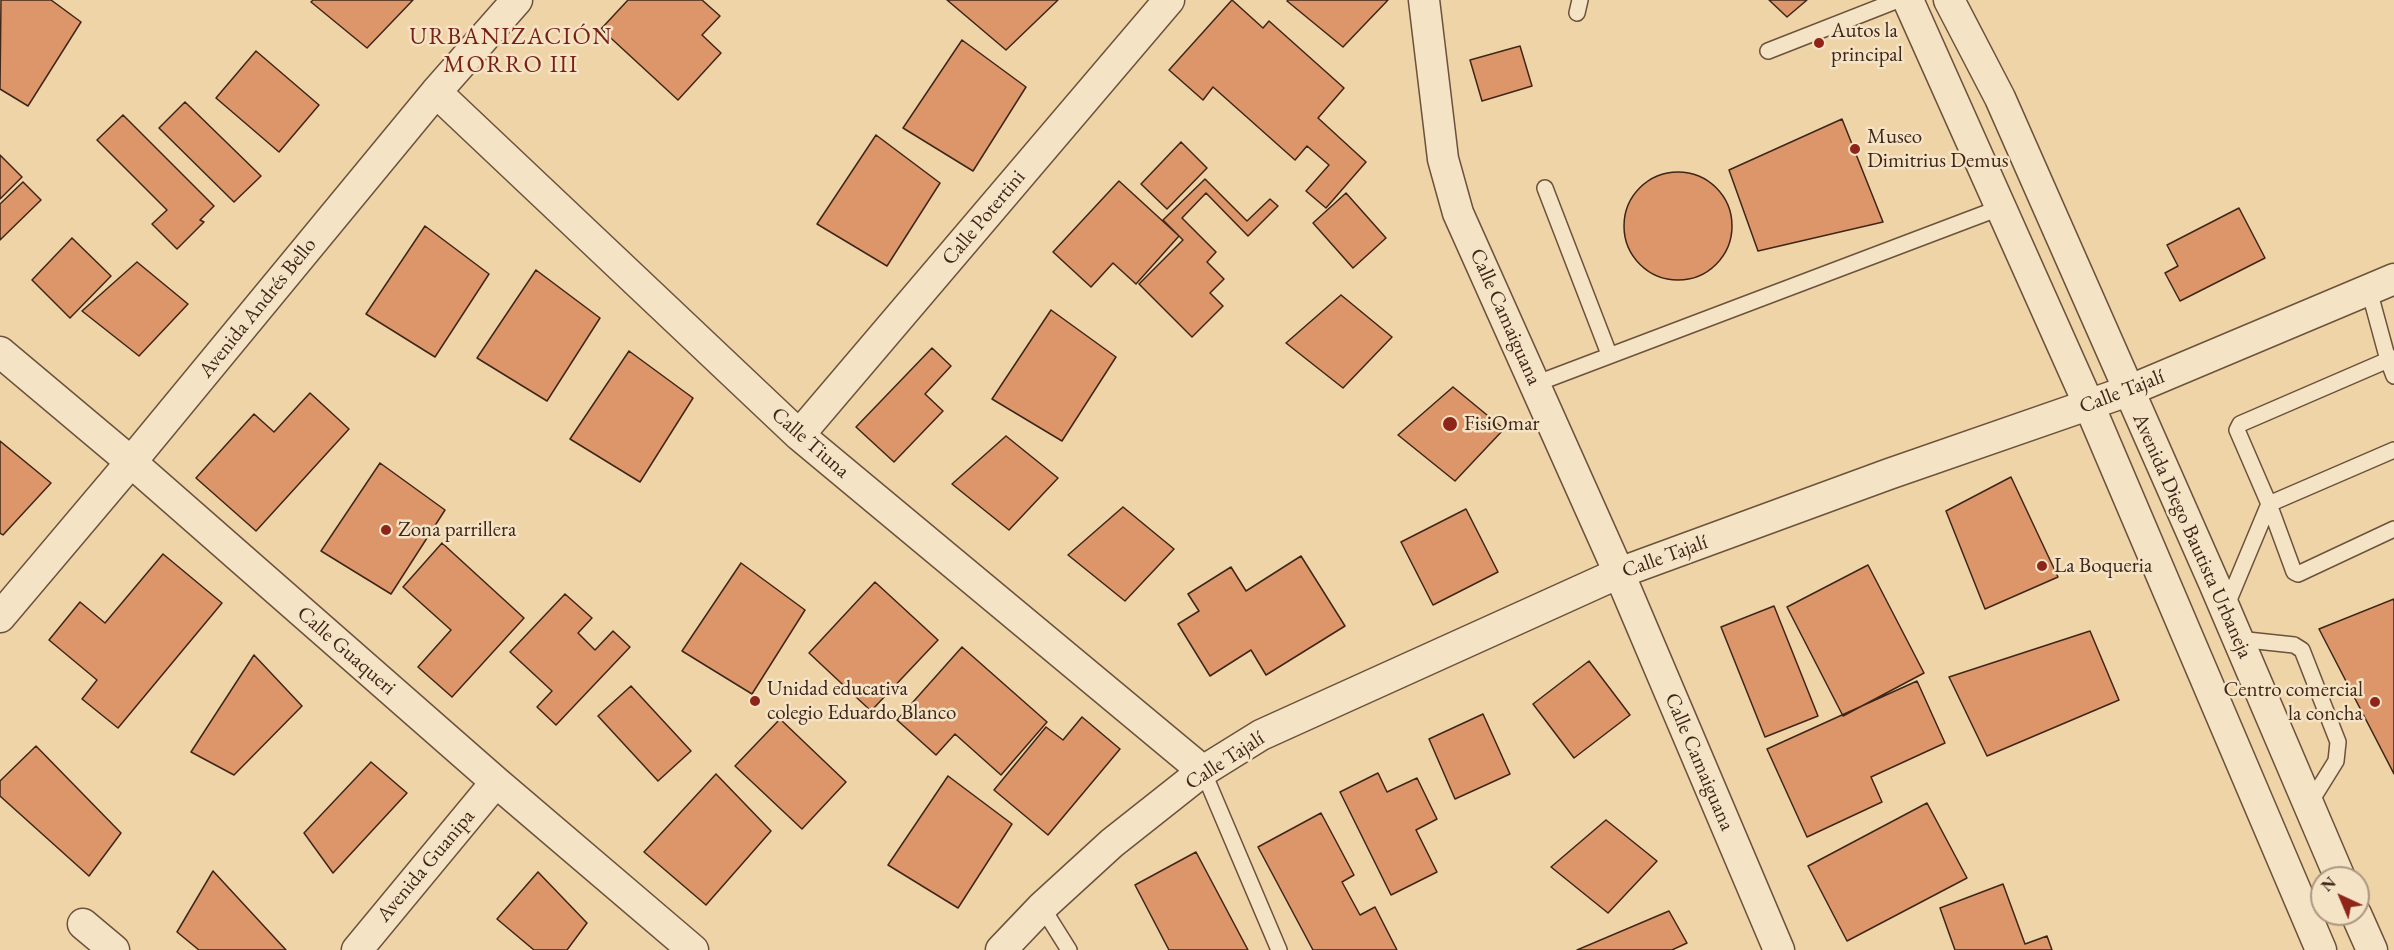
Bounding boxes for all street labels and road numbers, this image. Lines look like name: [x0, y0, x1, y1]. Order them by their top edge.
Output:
street label: Calle Potertini: [937, 165, 1031, 271]
street label: Avenida Andrés Bello: [194, 233, 322, 383]
street label: Calle Camaiguana: [1464, 245, 1546, 389]
street label: Calle Tajalí: [2076, 364, 2168, 420]
street label: Calle Tiuna: [766, 402, 854, 484]
street label: Avenida Diego Bautista Urbaneja: [2127, 410, 2257, 662]
street label: Calle Tajalí: [1619, 530, 1711, 584]
street label: Calle Guaqueri: [291, 601, 401, 701]
street label: Calle Camaiguana: [1659, 689, 1739, 835]
street label: Calle Tajalí: [1181, 726, 1269, 796]
street label: Avenida Guanipa: [372, 805, 480, 927]

